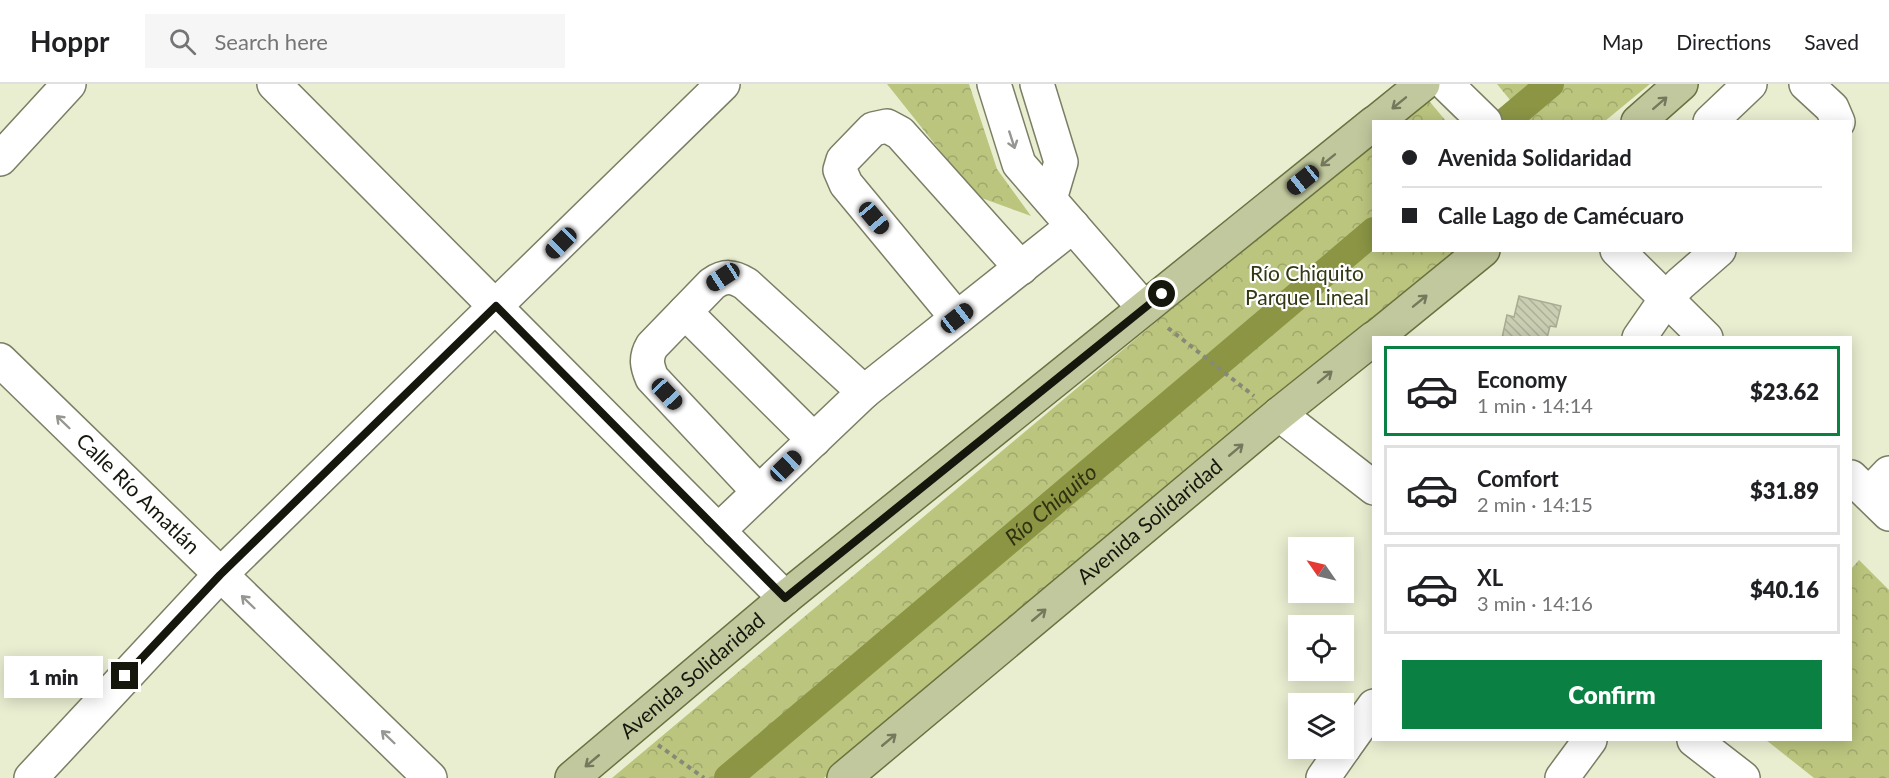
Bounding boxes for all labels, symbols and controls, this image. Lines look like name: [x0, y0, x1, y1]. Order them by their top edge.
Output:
search box: [145, 14, 565, 68]
text: Hoppr: [30, 24, 109, 58]
icon: search: [166, 25, 199, 58]
text: Search here: [214, 28, 328, 55]
text: Map: [1602, 29, 1643, 54]
text: Directions: [1676, 29, 1771, 54]
text: Saved: [1804, 29, 1859, 54]
one-way arrow: [1392, 96, 1408, 109]
one-way arrow: [1652, 96, 1667, 110]
one-way arrow: [1007, 130, 1018, 149]
text: Avenida Solidaridad: [1438, 144, 1632, 171]
one-way arrow: [1321, 153, 1337, 166]
car: [1283, 162, 1323, 198]
car: [856, 198, 892, 238]
text: Calle Lago de Camécuaro: [1438, 202, 1684, 229]
car: [542, 224, 580, 262]
car: [703, 260, 743, 294]
park label: Río Chiquito Parque Lineal: [1245, 260, 1369, 309]
route start: [1148, 280, 1175, 307]
one-way arrow: [1412, 294, 1427, 308]
car: [937, 300, 977, 336]
icon: car: [1405, 364, 1459, 418]
text: Economy: [1477, 366, 1567, 393]
one-way arrow: [1317, 371, 1333, 384]
car: [648, 375, 686, 413]
text: $23.62: [1750, 378, 1819, 405]
text: 1 min · 14:14: [1477, 393, 1593, 417]
one-way arrow: [55, 414, 70, 429]
street label: Calle Río Amatlán: [72, 427, 206, 558]
one-way arrow: [1228, 443, 1244, 456]
car: [767, 447, 805, 485]
street label: Avenida Solidaridad: [1071, 453, 1227, 589]
water label: Río Chiquito: [999, 458, 1102, 551]
icon: car: [1405, 463, 1459, 517]
text: Comfort: [1477, 465, 1559, 492]
text: $31.89: [1750, 477, 1819, 504]
text: 2 min · 14:15: [1477, 492, 1593, 516]
north arrow: [1288, 537, 1354, 603]
map controls: [1288, 537, 1354, 759]
icon: car: [1405, 562, 1459, 616]
text: XL: [1477, 564, 1503, 591]
text: $40.16: [1750, 576, 1819, 603]
text: 3 min · 14:16: [1477, 591, 1593, 615]
one-way arrow: [240, 595, 255, 609]
street label: Avenida Solidaridad: [614, 607, 769, 743]
one-way arrow: [1031, 609, 1047, 622]
button: locate: [1288, 615, 1354, 681]
callout: 1 min: [5, 655, 104, 697]
button: Confirm: [1402, 660, 1822, 729]
route end: [111, 662, 138, 689]
text: 1 min: [29, 665, 78, 689]
button: layers: [1288, 693, 1354, 759]
one-way arrow: [381, 731, 396, 745]
one-way arrow: [881, 734, 897, 747]
one-way arrow: [585, 754, 600, 768]

